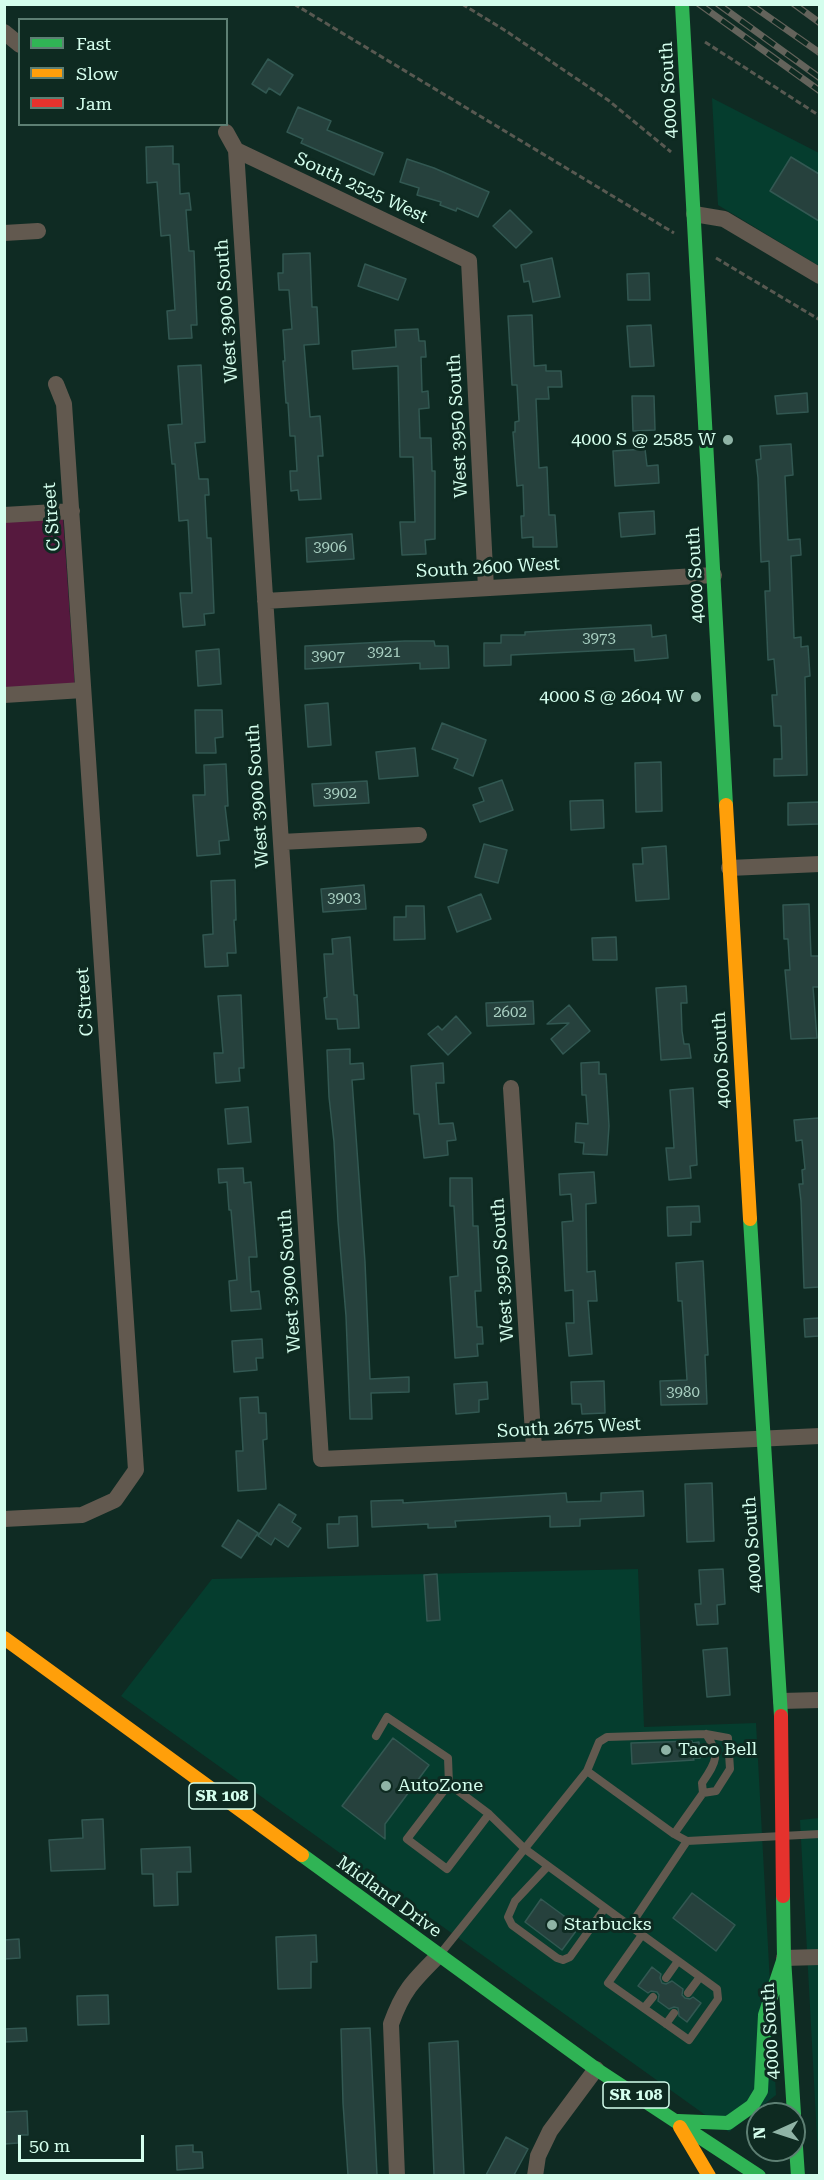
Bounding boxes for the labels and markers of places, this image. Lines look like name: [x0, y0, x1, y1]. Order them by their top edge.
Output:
place label: 4000 S @ 2585 W: [571, 429, 716, 451]
marker: 4000 S @ 2585 W: [721, 433, 735, 447]
place label: 4000 S @ 2604 W: [539, 686, 684, 708]
marker: 4000 S @ 2604 W: [689, 690, 703, 704]
place label: Taco Bell: [678, 1739, 757, 1761]
marker: Taco Bell: [659, 1743, 673, 1757]
place label: AutoZone: [398, 1775, 483, 1797]
marker: AutoZone: [379, 1779, 393, 1793]
place label: Starbucks: [564, 1914, 652, 1936]
marker: Starbucks: [545, 1918, 559, 1932]

